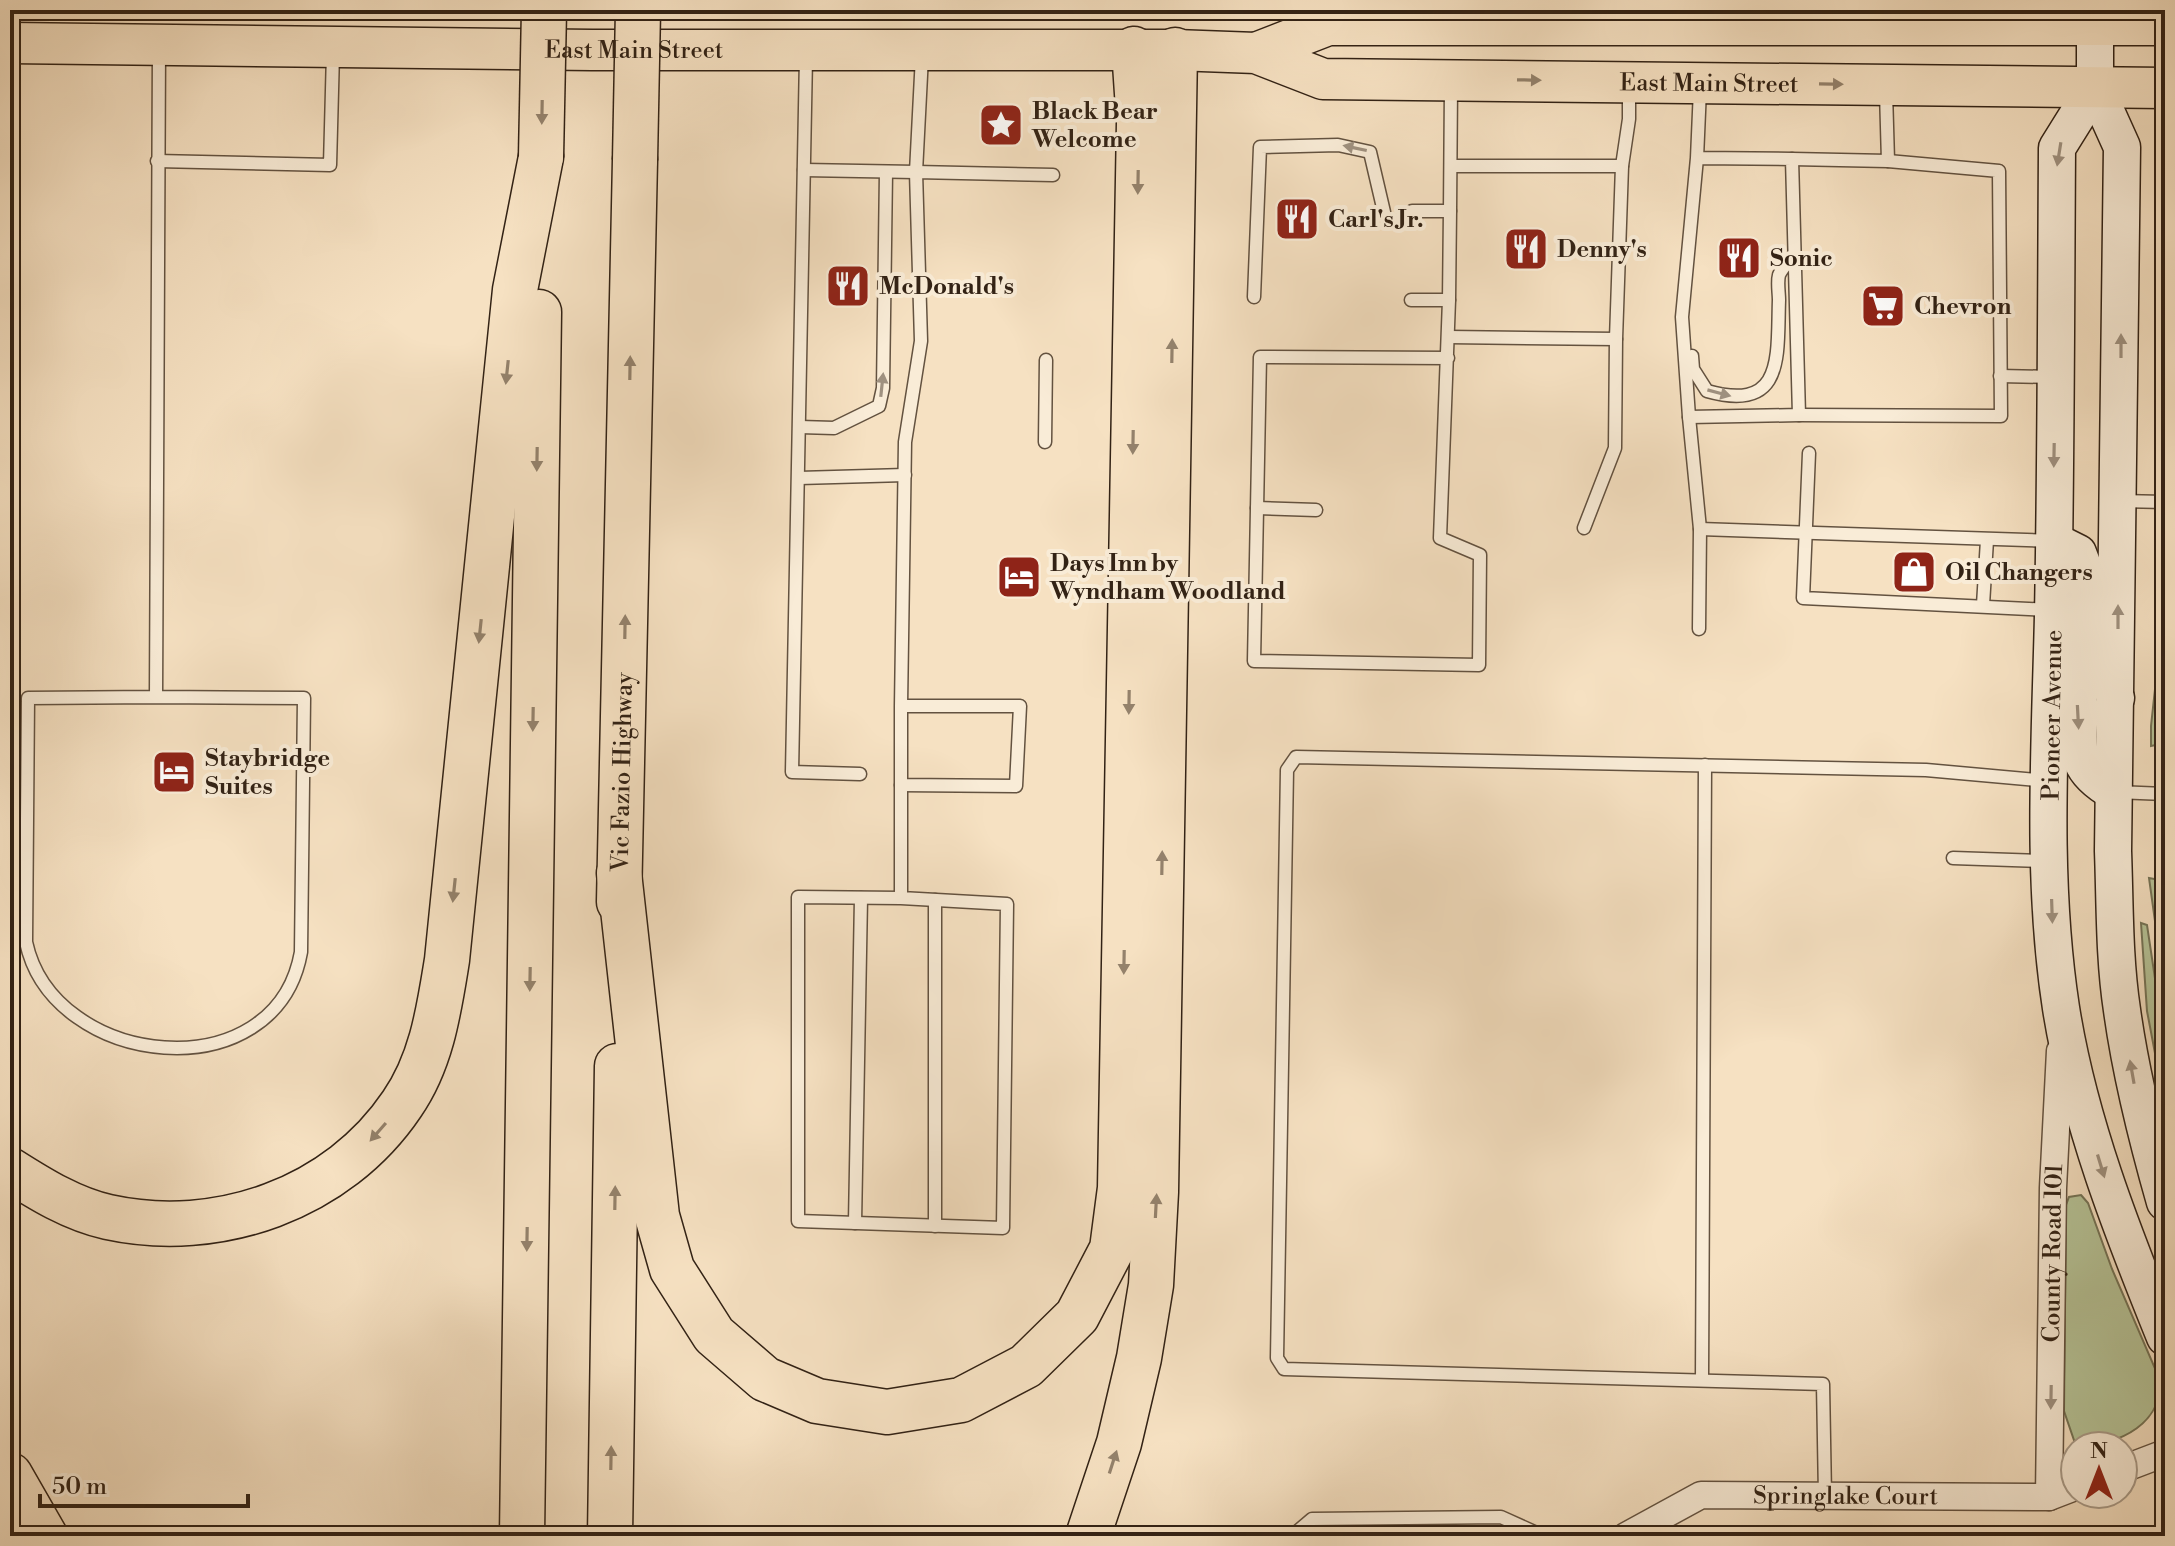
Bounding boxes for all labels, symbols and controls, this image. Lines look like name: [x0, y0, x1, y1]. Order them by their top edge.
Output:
street label: East Main Street: [544, 35, 724, 66]
street label: East Main Street: [1619, 68, 1799, 100]
one-way arrow: [1517, 74, 1542, 86]
one-way arrow: [1819, 77, 1844, 90]
place label: Black Bear Welcome: [1031, 97, 1158, 155]
one-way arrow: [535, 100, 548, 125]
place icon: Black Bear Welcome: [977, 101, 1025, 149]
one-way arrow: [1342, 141, 1367, 154]
one-way arrow: [2052, 142, 2065, 167]
one-way arrow: [1131, 170, 1144, 195]
restaurant icon: Carl's Jr.: [1273, 195, 1321, 243]
place label: Carl's Jr.: [1328, 205, 1424, 235]
restaurant icon: Denny's: [1502, 225, 1550, 273]
restaurant icon: Sonic: [1715, 234, 1763, 282]
place label: Denny's: [1557, 235, 1647, 265]
place label: Sonic: [1770, 244, 1833, 274]
restaurant icon: McDonald's: [824, 262, 872, 310]
place label: McDonald's: [879, 272, 1014, 302]
supermarket icon: Chevron: [1859, 282, 1907, 330]
place label: Chevron: [1914, 292, 2012, 322]
one-way arrow: [2115, 333, 2127, 358]
one-way arrow: [1165, 338, 1178, 363]
one-way arrow: [624, 355, 637, 380]
one-way arrow: [500, 360, 513, 385]
one-way arrow: [876, 372, 889, 397]
one-way arrow: [1707, 387, 1732, 399]
one-way arrow: [1127, 430, 1139, 455]
one-way arrow: [2048, 443, 2060, 468]
one-way arrow: [531, 447, 543, 472]
shop icon: Oil Changers: [1890, 548, 1938, 596]
place label: Days Inn by Wyndham Woodland: [1049, 549, 1286, 607]
hotel icon: Days Inn by Wyndham Woodland: [995, 553, 1043, 601]
place label: Oil Changers: [1945, 558, 2093, 588]
one-way arrow: [2112, 604, 2124, 629]
one-way arrow: [618, 614, 631, 639]
one-way arrow: [474, 619, 487, 644]
street label: Pioneer Avenue: [2037, 629, 2069, 801]
street label: Vic Fazio Highway: [606, 672, 640, 873]
one-way arrow: [1122, 690, 1135, 715]
one-way arrow: [2072, 705, 2085, 730]
one-way arrow: [527, 707, 540, 732]
place label: Staybridge Suites: [205, 744, 330, 802]
hotel icon: Staybridge Suites: [150, 748, 198, 796]
one-way arrow: [1156, 850, 1169, 875]
one-way arrow: [447, 878, 460, 903]
one-way arrow: [2045, 899, 2058, 924]
one-way arrow: [1118, 950, 1130, 975]
one-way arrow: [524, 967, 536, 992]
one-way arrow: [2125, 1059, 2138, 1084]
one-way arrow: [370, 1122, 387, 1142]
one-way arrow: [2096, 1154, 2108, 1178]
street label: County Road 101: [2037, 1162, 2070, 1343]
one-way arrow: [609, 1185, 621, 1210]
one-way arrow: [1149, 1193, 1162, 1218]
one-way arrow: [521, 1227, 533, 1252]
one-way arrow: [2044, 1385, 2057, 1410]
north arrow: [2059, 1430, 2139, 1510]
text: N: [2090, 1438, 2108, 1465]
one-way arrow: [605, 1445, 618, 1470]
one-way arrow: [1107, 1450, 1119, 1474]
scale bar: [40, 1458, 248, 1508]
text: 50 m: [52, 1472, 107, 1502]
street label: Springlake Court: [1753, 1481, 1939, 1512]

